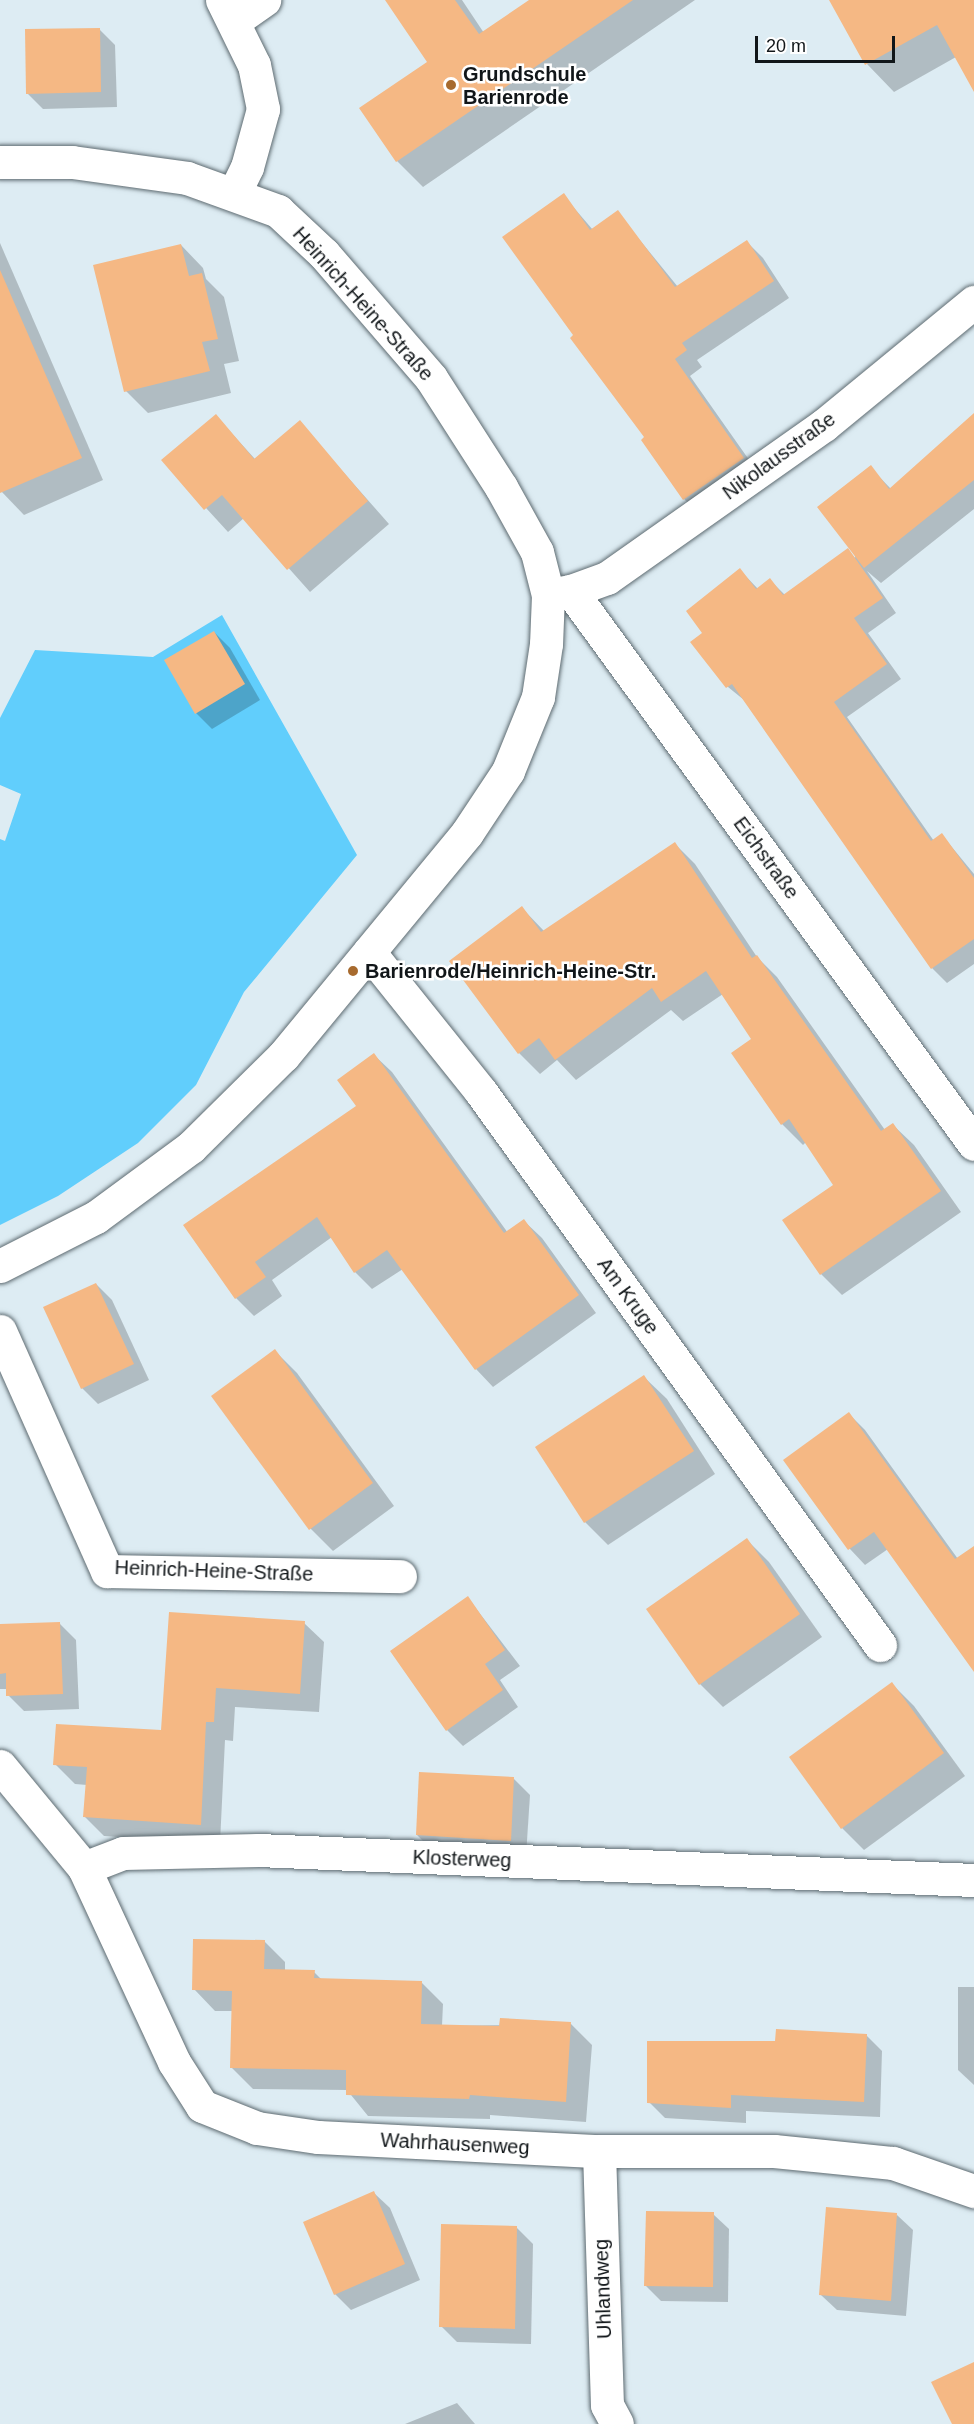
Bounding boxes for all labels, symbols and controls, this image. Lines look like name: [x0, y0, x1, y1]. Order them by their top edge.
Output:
scale bar: [758, 24, 898, 62]
text: 20 m: [766, 36, 806, 56]
place label: Grundschule Barienrode: [463, 62, 586, 109]
marker: Grundschule Barienrode: [444, 78, 458, 92]
street label: Heinrich-Heine-Straße: [288, 222, 438, 386]
street label: Nikolausstraße: [718, 407, 840, 505]
street label: Eichstraße: [728, 812, 804, 904]
place label: Barienrode/Heinrich-Heine-Str.: [365, 959, 656, 983]
marker: Barienrode/Heinrich-Heine-Str.: [346, 964, 360, 978]
street label: Am Kruge: [592, 1253, 664, 1339]
street label: Heinrich-Heine-Straße: [114, 1556, 314, 1586]
street label: Klosterweg: [412, 1845, 512, 1873]
street label: Wahrhausenweg: [380, 2128, 530, 2160]
street label: Uhlandweg: [589, 2239, 617, 2339]

